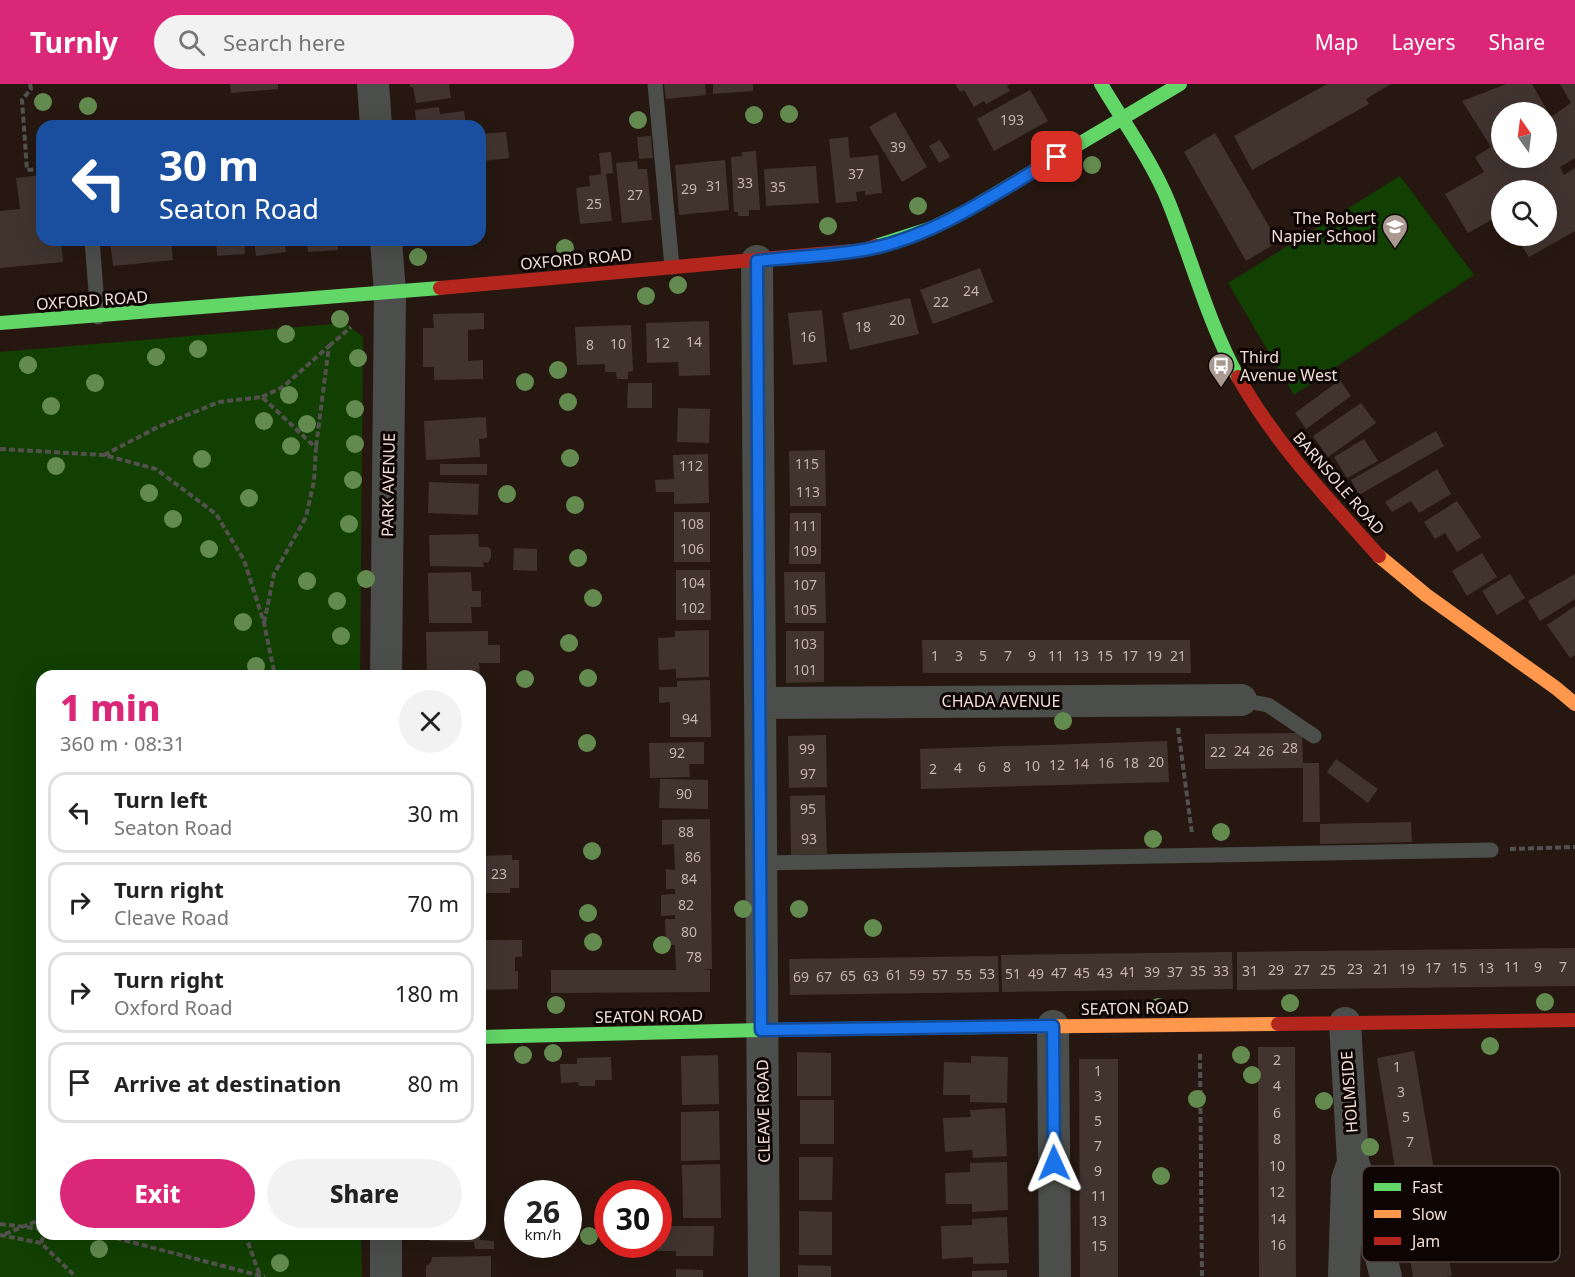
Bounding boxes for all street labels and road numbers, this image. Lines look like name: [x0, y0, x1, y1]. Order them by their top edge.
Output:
street label: OXFORD ROAD: [519, 243, 633, 275]
street label: OXFORD ROAD: [35, 285, 149, 315]
street label: BARNSOLE ROAD: [1288, 427, 1390, 539]
street label: PARK AVENUE: [376, 433, 400, 537]
street label: CHADA AVENUE: [942, 690, 1060, 712]
street label: SEATON ROAD: [1081, 996, 1189, 1020]
street label: SEATON ROAD: [595, 1004, 703, 1028]
street label: HOLMSIDE: [1335, 1050, 1363, 1134]
street label: CLEAVE ROAD: [751, 1059, 775, 1163]

